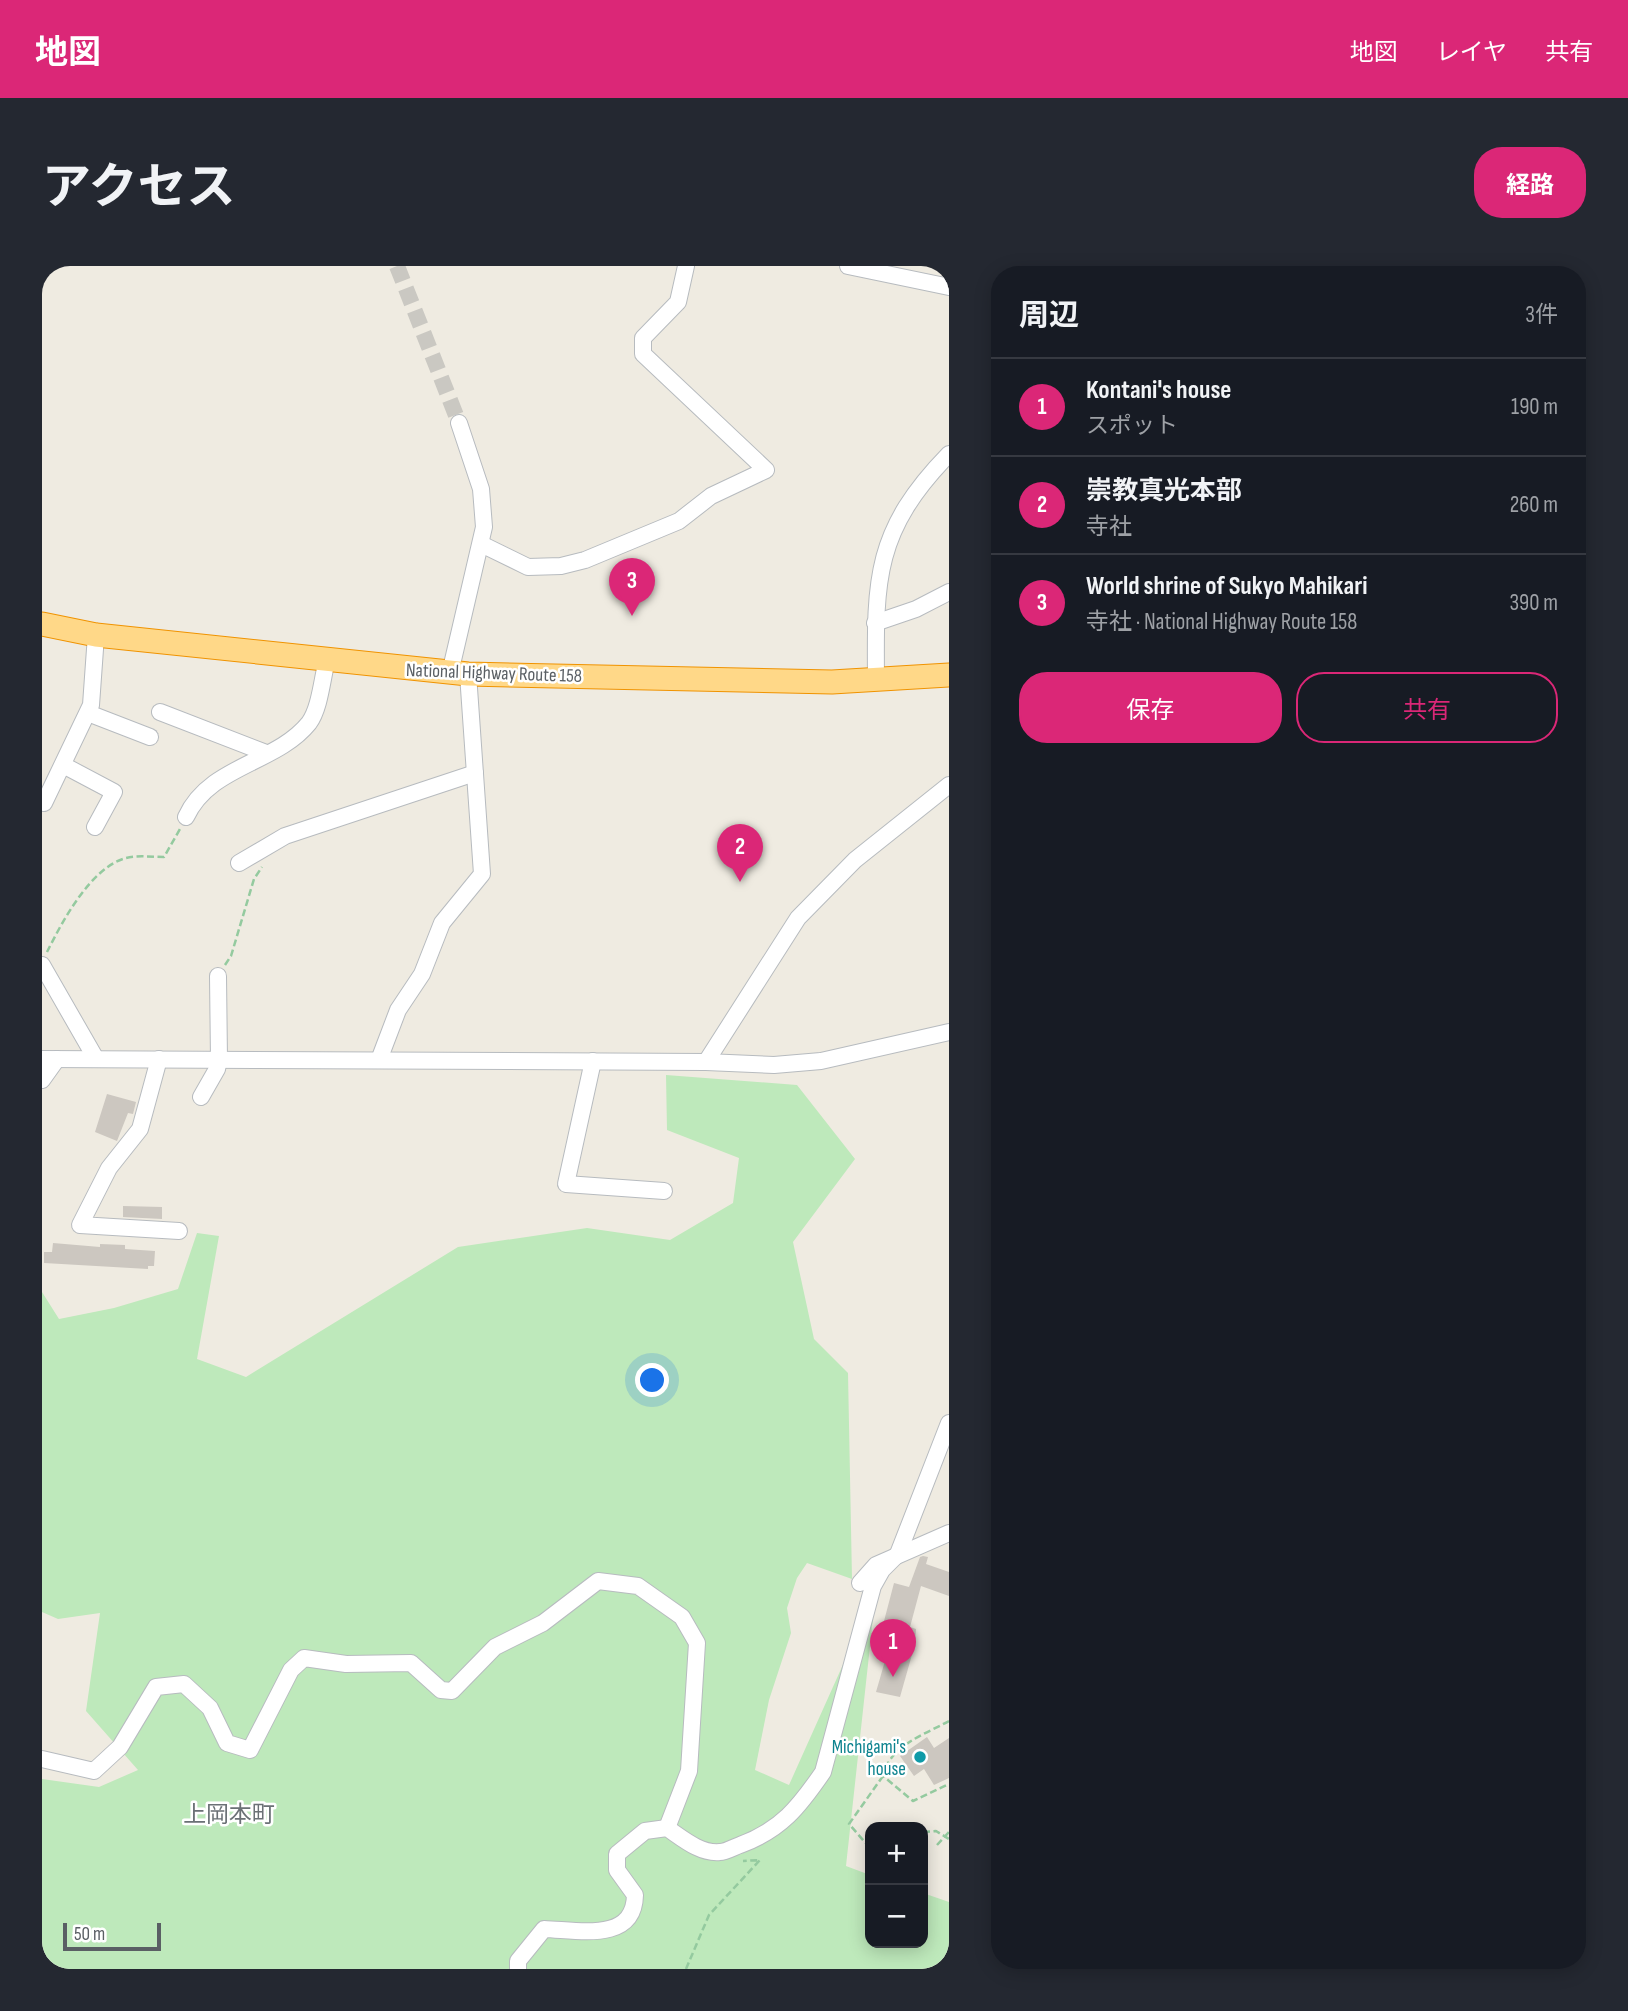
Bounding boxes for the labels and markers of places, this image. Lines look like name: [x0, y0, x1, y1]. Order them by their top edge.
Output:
pin: 3: [609, 558, 655, 616]
pin: 2: [717, 824, 763, 882]
pin: 1: [870, 1619, 916, 1677]
place label: Michigami's house: [832, 1736, 906, 1781]
marker: Michigami's house: [912, 1749, 928, 1765]

